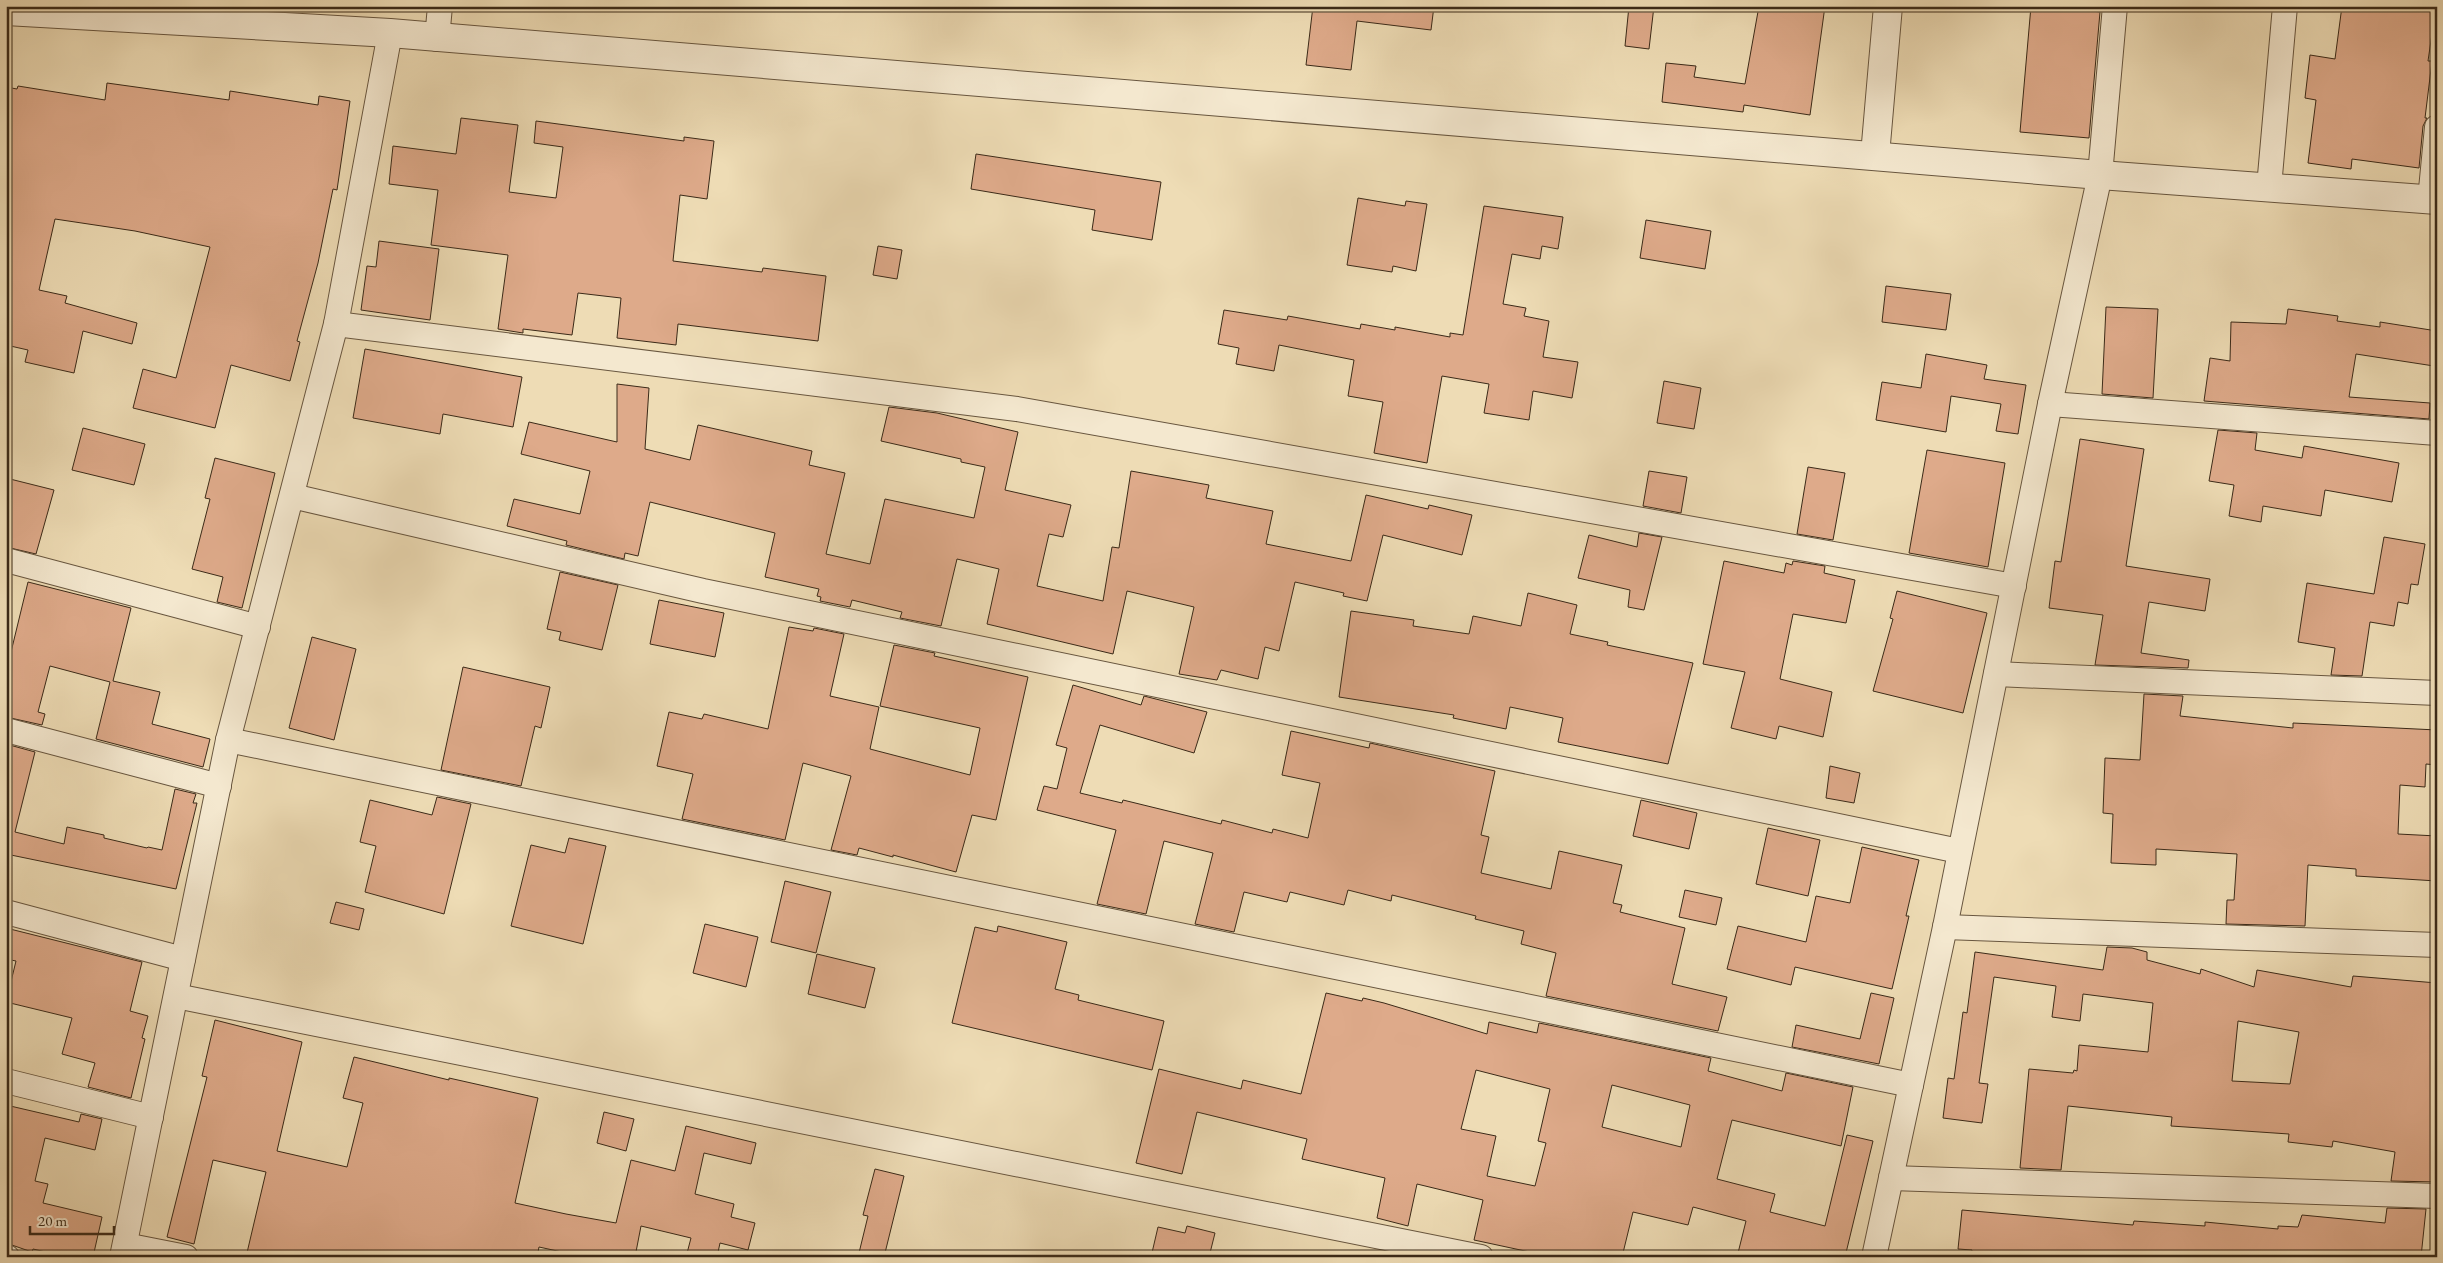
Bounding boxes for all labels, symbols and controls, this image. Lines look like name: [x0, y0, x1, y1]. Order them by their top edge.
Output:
scale bar: [30, 1203, 114, 1235]
text: 20 m: [38, 1211, 67, 1230]

